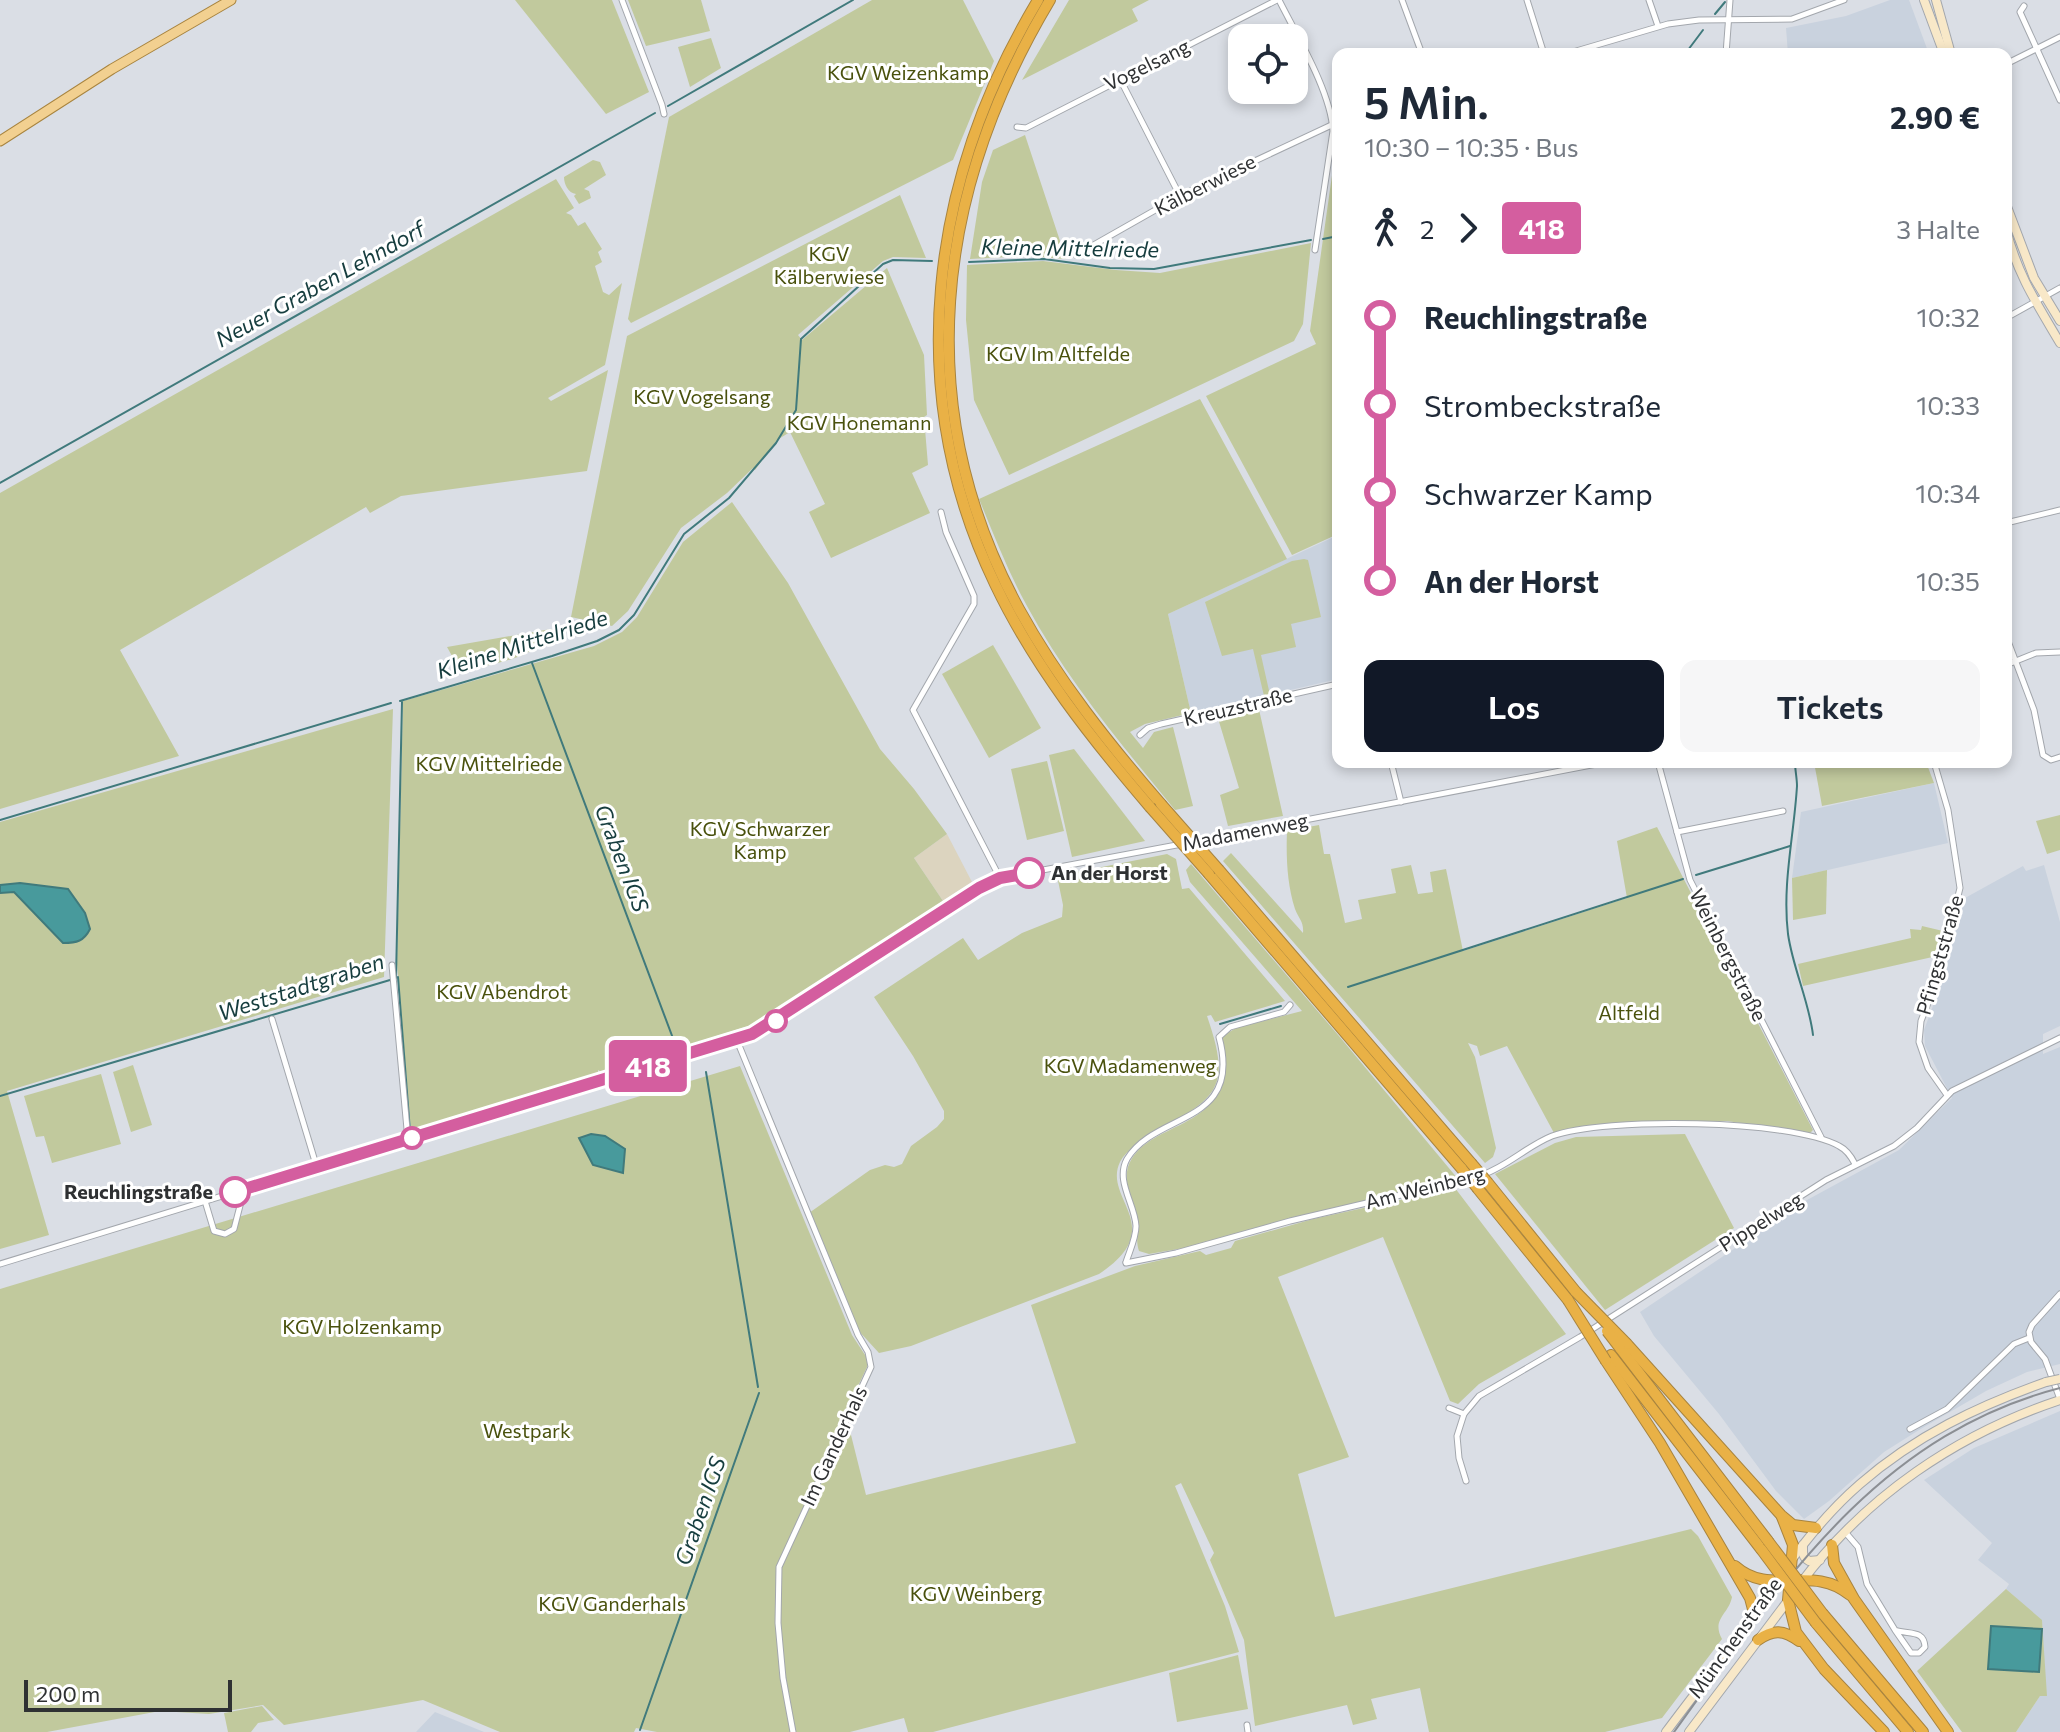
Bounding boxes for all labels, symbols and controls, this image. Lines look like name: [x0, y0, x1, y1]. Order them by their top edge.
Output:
map controls: [1228, 24, 1308, 104]
button: locate: [1228, 24, 1308, 104]
street label: Vogelsang: [1100, 33, 1193, 95]
park label: KGV Weizenkamp: [827, 60, 989, 84]
text: 5 Min.: [1364, 74, 1489, 128]
text: 2.90 €: [1890, 98, 1980, 135]
text: 10:30 – 10:35 · Bus: [1364, 131, 1579, 162]
street label: Kälberwiese: [1150, 148, 1259, 220]
icon: walk: [1364, 206, 1408, 250]
icon: forward: [1446, 206, 1490, 250]
text: 418: [1518, 211, 1565, 245]
text: 2: [1420, 213, 1434, 244]
text: 3 Halte: [1896, 213, 1980, 244]
water label: Neuer Graben Lehndorf: [210, 214, 431, 352]
water label: Kleine Mittelriede: [981, 232, 1160, 263]
park label: KGV Kälberwiese: [774, 241, 884, 288]
text: Reuchlingstraße: [1424, 298, 1647, 335]
text: 10:32: [1917, 301, 1980, 332]
park label: KGV Im Altfelde: [986, 341, 1130, 365]
park label: KGV Vogelsang: [633, 384, 771, 408]
text: Strombeckstraße: [1424, 386, 1661, 423]
text: 10:33: [1916, 389, 1980, 420]
park label: KGV Honemann: [787, 410, 931, 434]
text: Schwarzer Kamp: [1424, 474, 1653, 511]
text: 10:34: [1915, 477, 1980, 508]
text: An der Horst: [1424, 562, 1599, 599]
text: 10:35: [1916, 565, 1980, 596]
water label: Kleine Mittelriede: [433, 603, 611, 684]
button: Los: [1364, 660, 1664, 752]
button: Tickets: [1680, 660, 1980, 752]
street label: Kreuzstraße: [1181, 682, 1294, 730]
park label: KGV Mittelriede: [416, 751, 562, 775]
water label: Graben IGS: [590, 800, 655, 915]
street label: Madamenweg: [1180, 807, 1310, 855]
park label: KGV Schwarzer Kamp: [690, 816, 830, 863]
marker: An der Horst: [1014, 858, 1044, 888]
place label: An der Horst: [1051, 860, 1168, 884]
street label: Weinbergstraße: [1685, 884, 1773, 1025]
street label: Pfingststraße: [1911, 892, 1968, 1017]
water label: Weststadtgraben: [214, 947, 387, 1026]
park label: KGV Abendrot: [436, 979, 568, 1003]
park label: Altfeld: [1598, 1000, 1660, 1024]
unlabelled marker: [765, 1010, 787, 1032]
line badge: 418: [602, 1040, 694, 1092]
text: 418: [625, 1049, 671, 1083]
park label: KGV Madamenweg: [1044, 1053, 1216, 1077]
unlabelled marker: [401, 1127, 423, 1149]
street label: Am Weinberg: [1362, 1161, 1487, 1213]
marker: Reuchlingstraße: [220, 1177, 250, 1207]
place label: Reuchlingstraße: [64, 1179, 213, 1203]
street label: Pippelweg: [1714, 1186, 1807, 1256]
park label: KGV Holzenkamp: [282, 1314, 442, 1338]
street label: Im Ganderhals: [795, 1382, 871, 1509]
park label: Westpark: [483, 1418, 571, 1442]
water label: Graben IGS: [668, 1453, 731, 1569]
street label: Münchenstraße: [1682, 1572, 1786, 1702]
park label: KGV Weinberg: [910, 1581, 1042, 1605]
park label: KGV Ganderhals: [538, 1591, 686, 1615]
scale bar: [24, 1676, 232, 1712]
text: 200 m: [36, 1680, 100, 1707]

